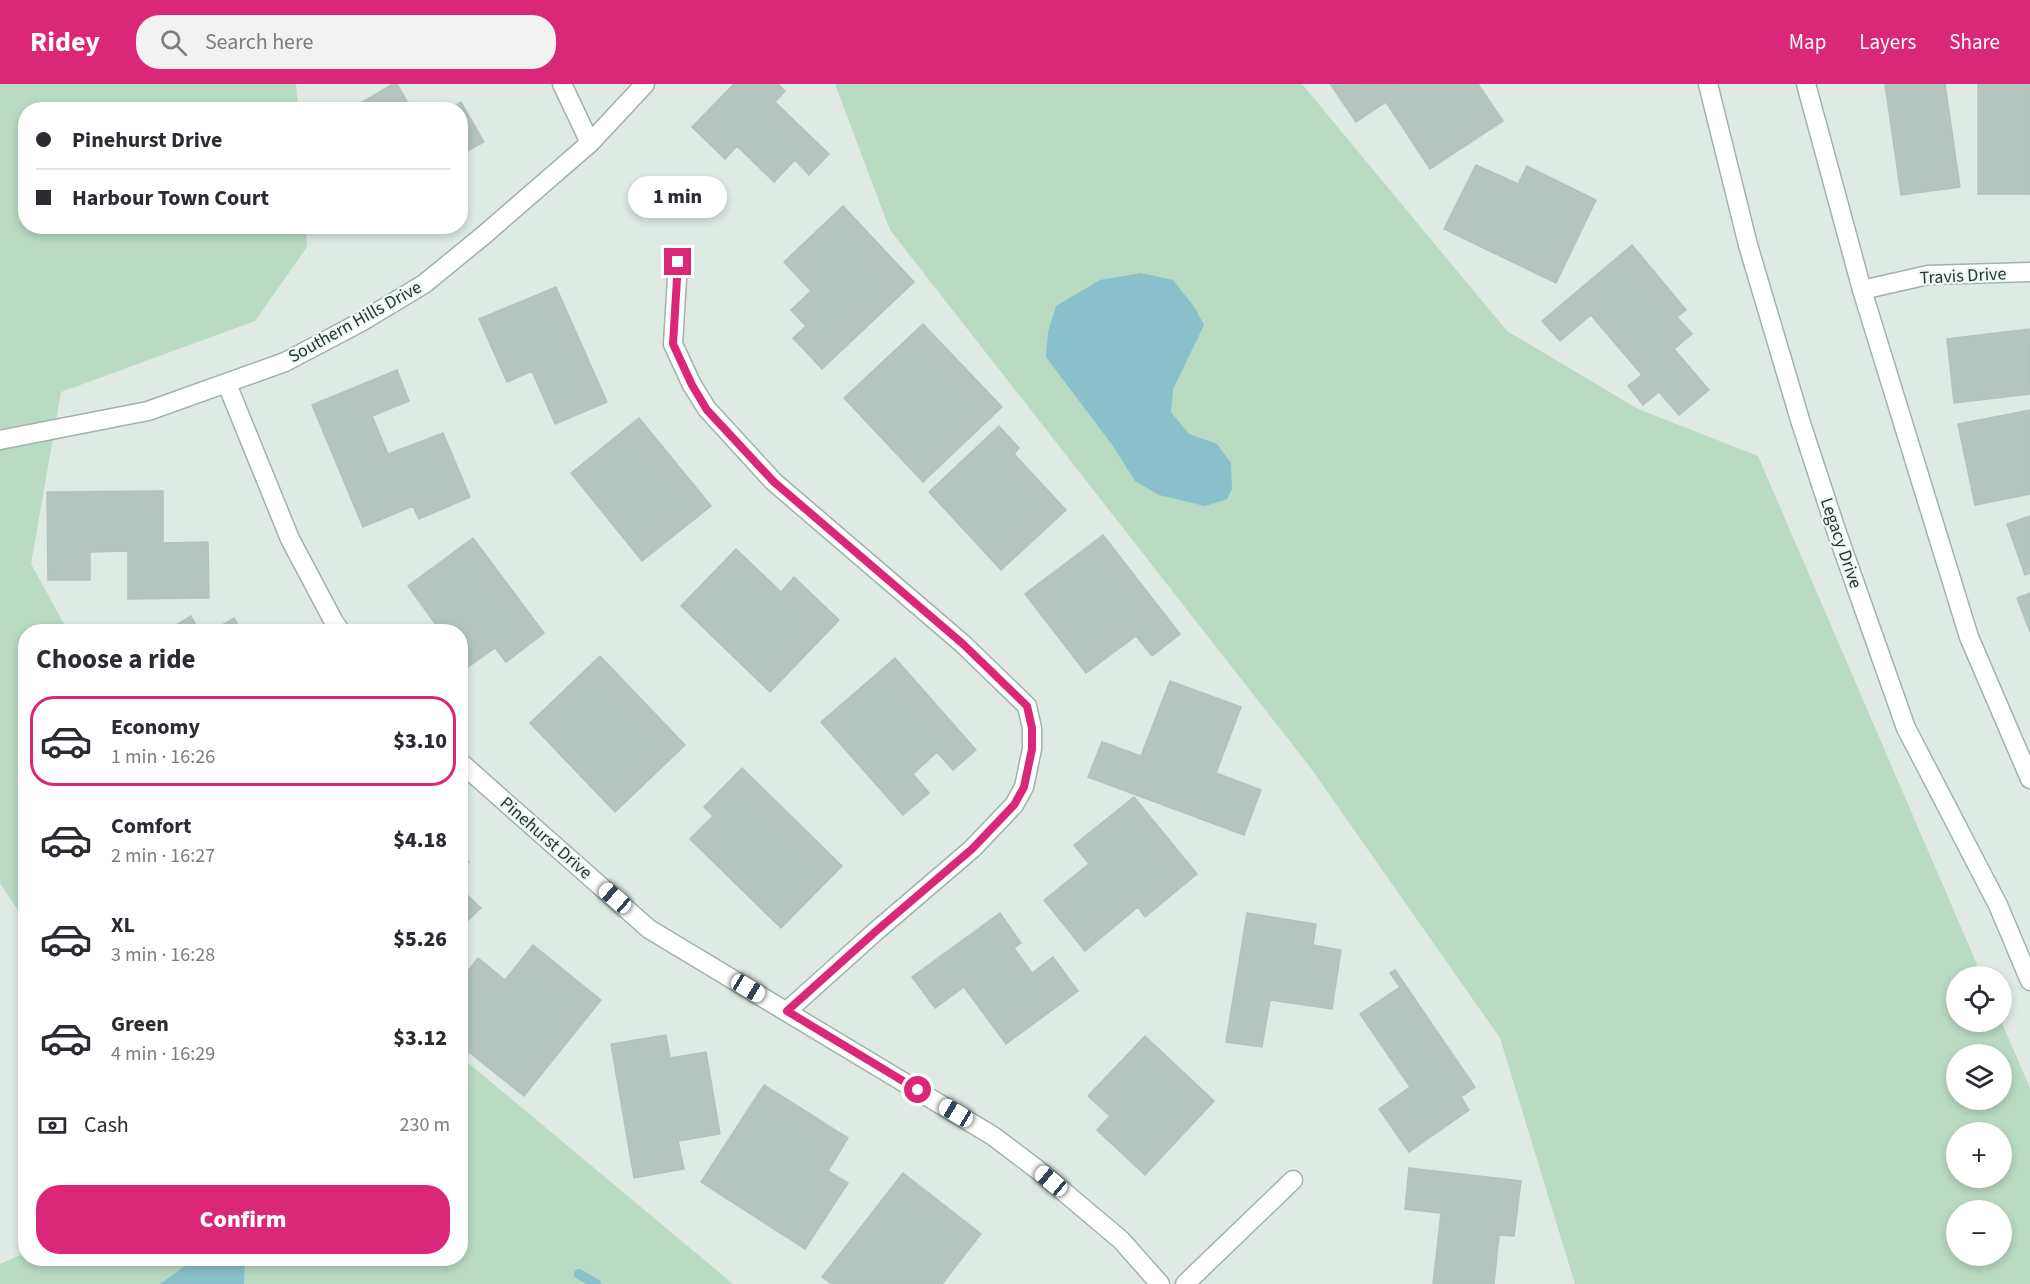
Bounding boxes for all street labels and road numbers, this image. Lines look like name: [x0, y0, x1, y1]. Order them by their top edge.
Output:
street label: Travis Drive: [1919, 261, 2007, 291]
street label: Southern Hills Drive: [284, 275, 426, 369]
street label: Legacy Drive: [1814, 494, 1868, 592]
street label: Pinehurst Drive: [494, 791, 598, 885]

